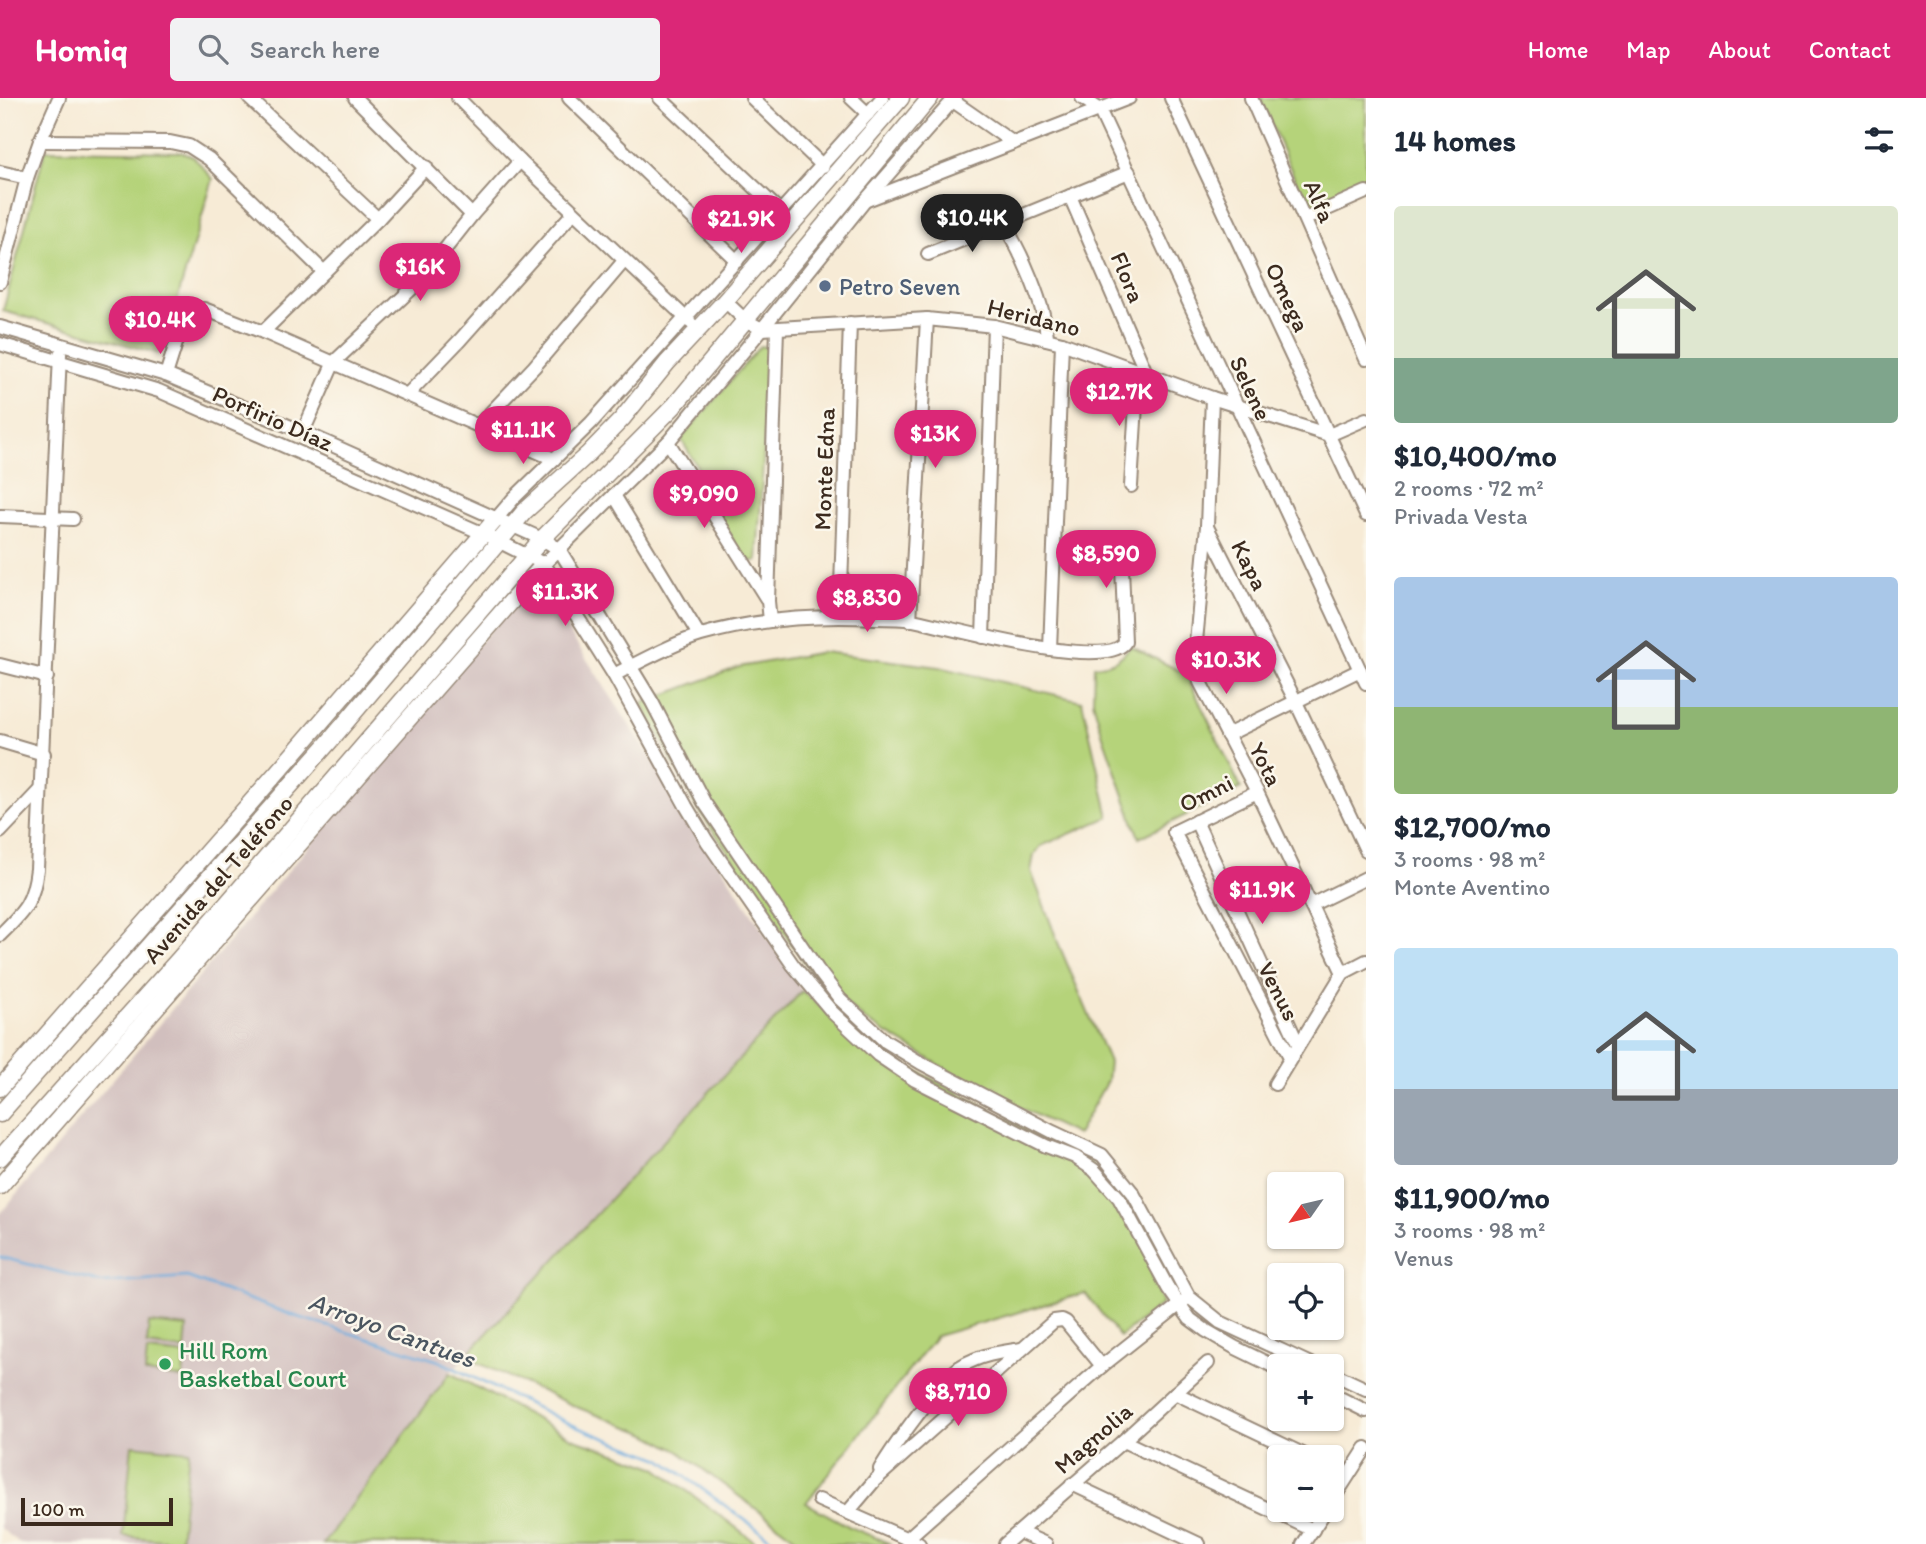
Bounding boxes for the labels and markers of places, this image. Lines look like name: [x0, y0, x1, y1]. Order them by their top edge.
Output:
pin: $10.4K: [915, 194, 1029, 254]
pin: $21.9K: [684, 195, 798, 255]
pin: $16K: [379, 244, 461, 303]
place label: Petro Seven: [839, 272, 961, 301]
marker: Petro Seven: [817, 278, 833, 294]
pin: $10.4K: [103, 296, 217, 356]
pin: $12.7K: [1062, 368, 1176, 428]
pin: $11.1K: [466, 406, 580, 466]
pin: $13K: [894, 410, 976, 470]
pin: $9,090: [647, 470, 761, 530]
pin: $8,590: [1049, 531, 1163, 590]
pin: $11.3K: [508, 568, 622, 628]
pin: $8,830: [810, 574, 924, 634]
pin: $10.3K: [1169, 636, 1283, 696]
pin: $11.9K: [1205, 866, 1319, 926]
place label: Hill Rom Basketbal Court: [179, 1336, 347, 1393]
marker: Hill Rom Basketbal Court: [157, 1356, 173, 1372]
pin: $8,710: [901, 1368, 1015, 1428]

